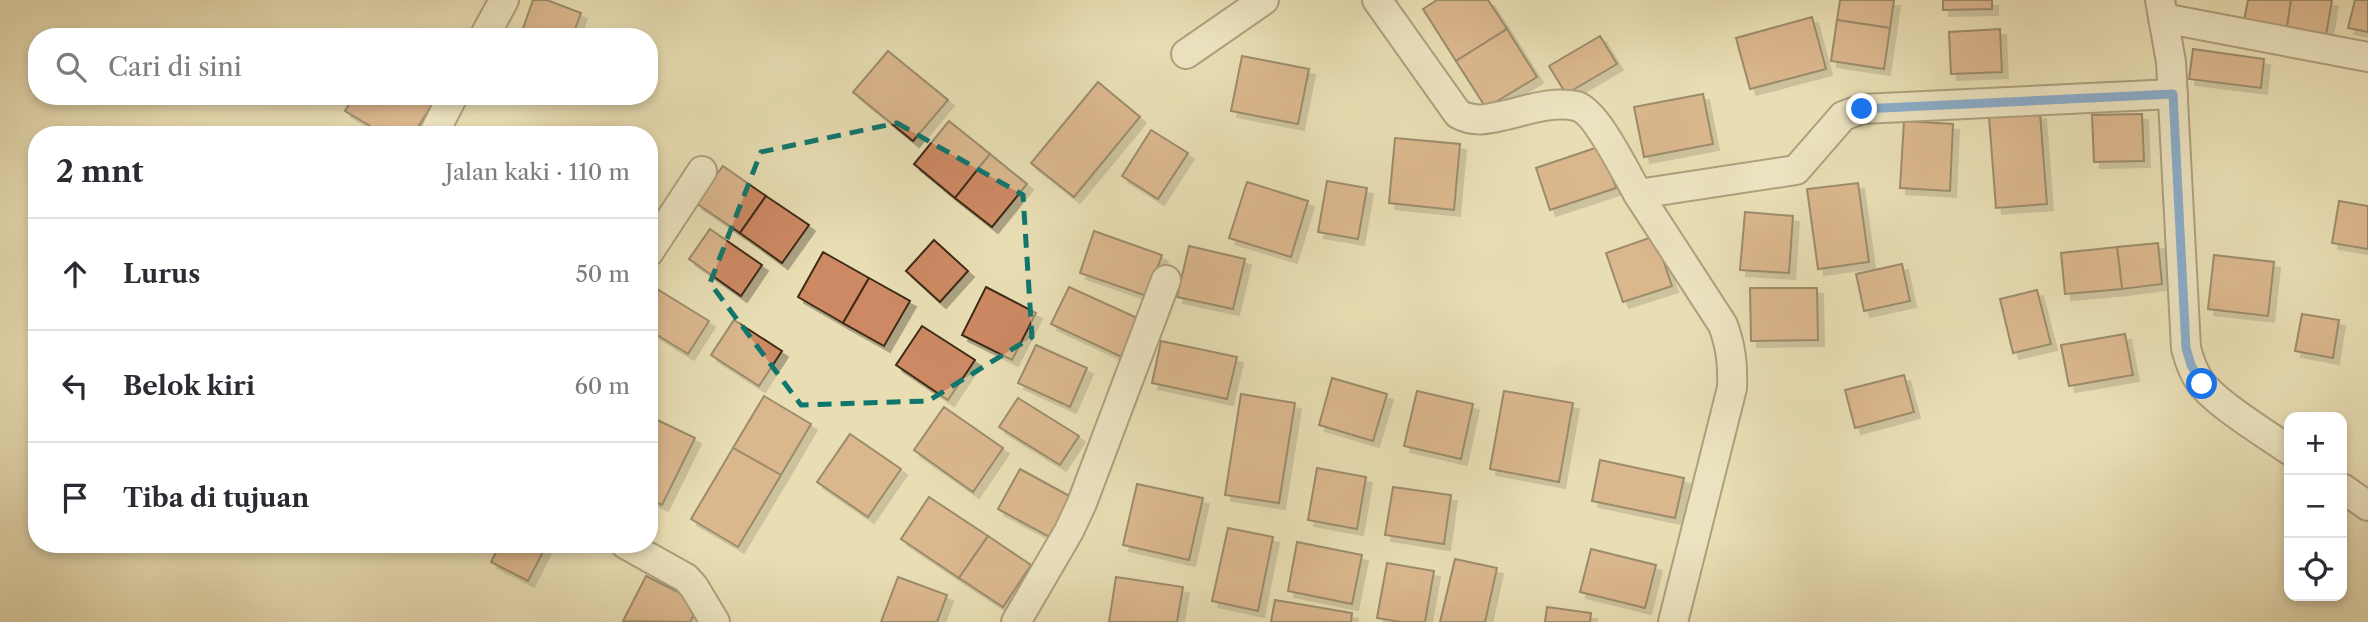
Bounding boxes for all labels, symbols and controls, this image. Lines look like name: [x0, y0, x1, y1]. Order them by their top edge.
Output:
search box: [28, 28, 658, 105]
icon: search: [52, 48, 90, 86]
text: Cari di sini: [108, 51, 242, 83]
route end: [1846, 93, 1877, 124]
text: 2 mnt: [56, 153, 144, 190]
text: Jalan kaki · 110 m: [445, 158, 630, 186]
icon: ahead: [56, 255, 94, 293]
text: Lurus: [123, 258, 200, 290]
text: 50 m: [575, 260, 630, 288]
icon: left: [56, 367, 94, 405]
route start: [2186, 368, 2217, 399]
text: Belok kiri: [123, 370, 255, 402]
text: 60 m: [574, 372, 630, 400]
map controls: [2284, 412, 2347, 601]
button: +: [2284, 412, 2347, 475]
button: −: [2284, 475, 2347, 538]
icon: arrive: [56, 479, 94, 517]
text: Tiba di tujuan: [123, 482, 309, 514]
button: locate: [2284, 538, 2347, 601]

